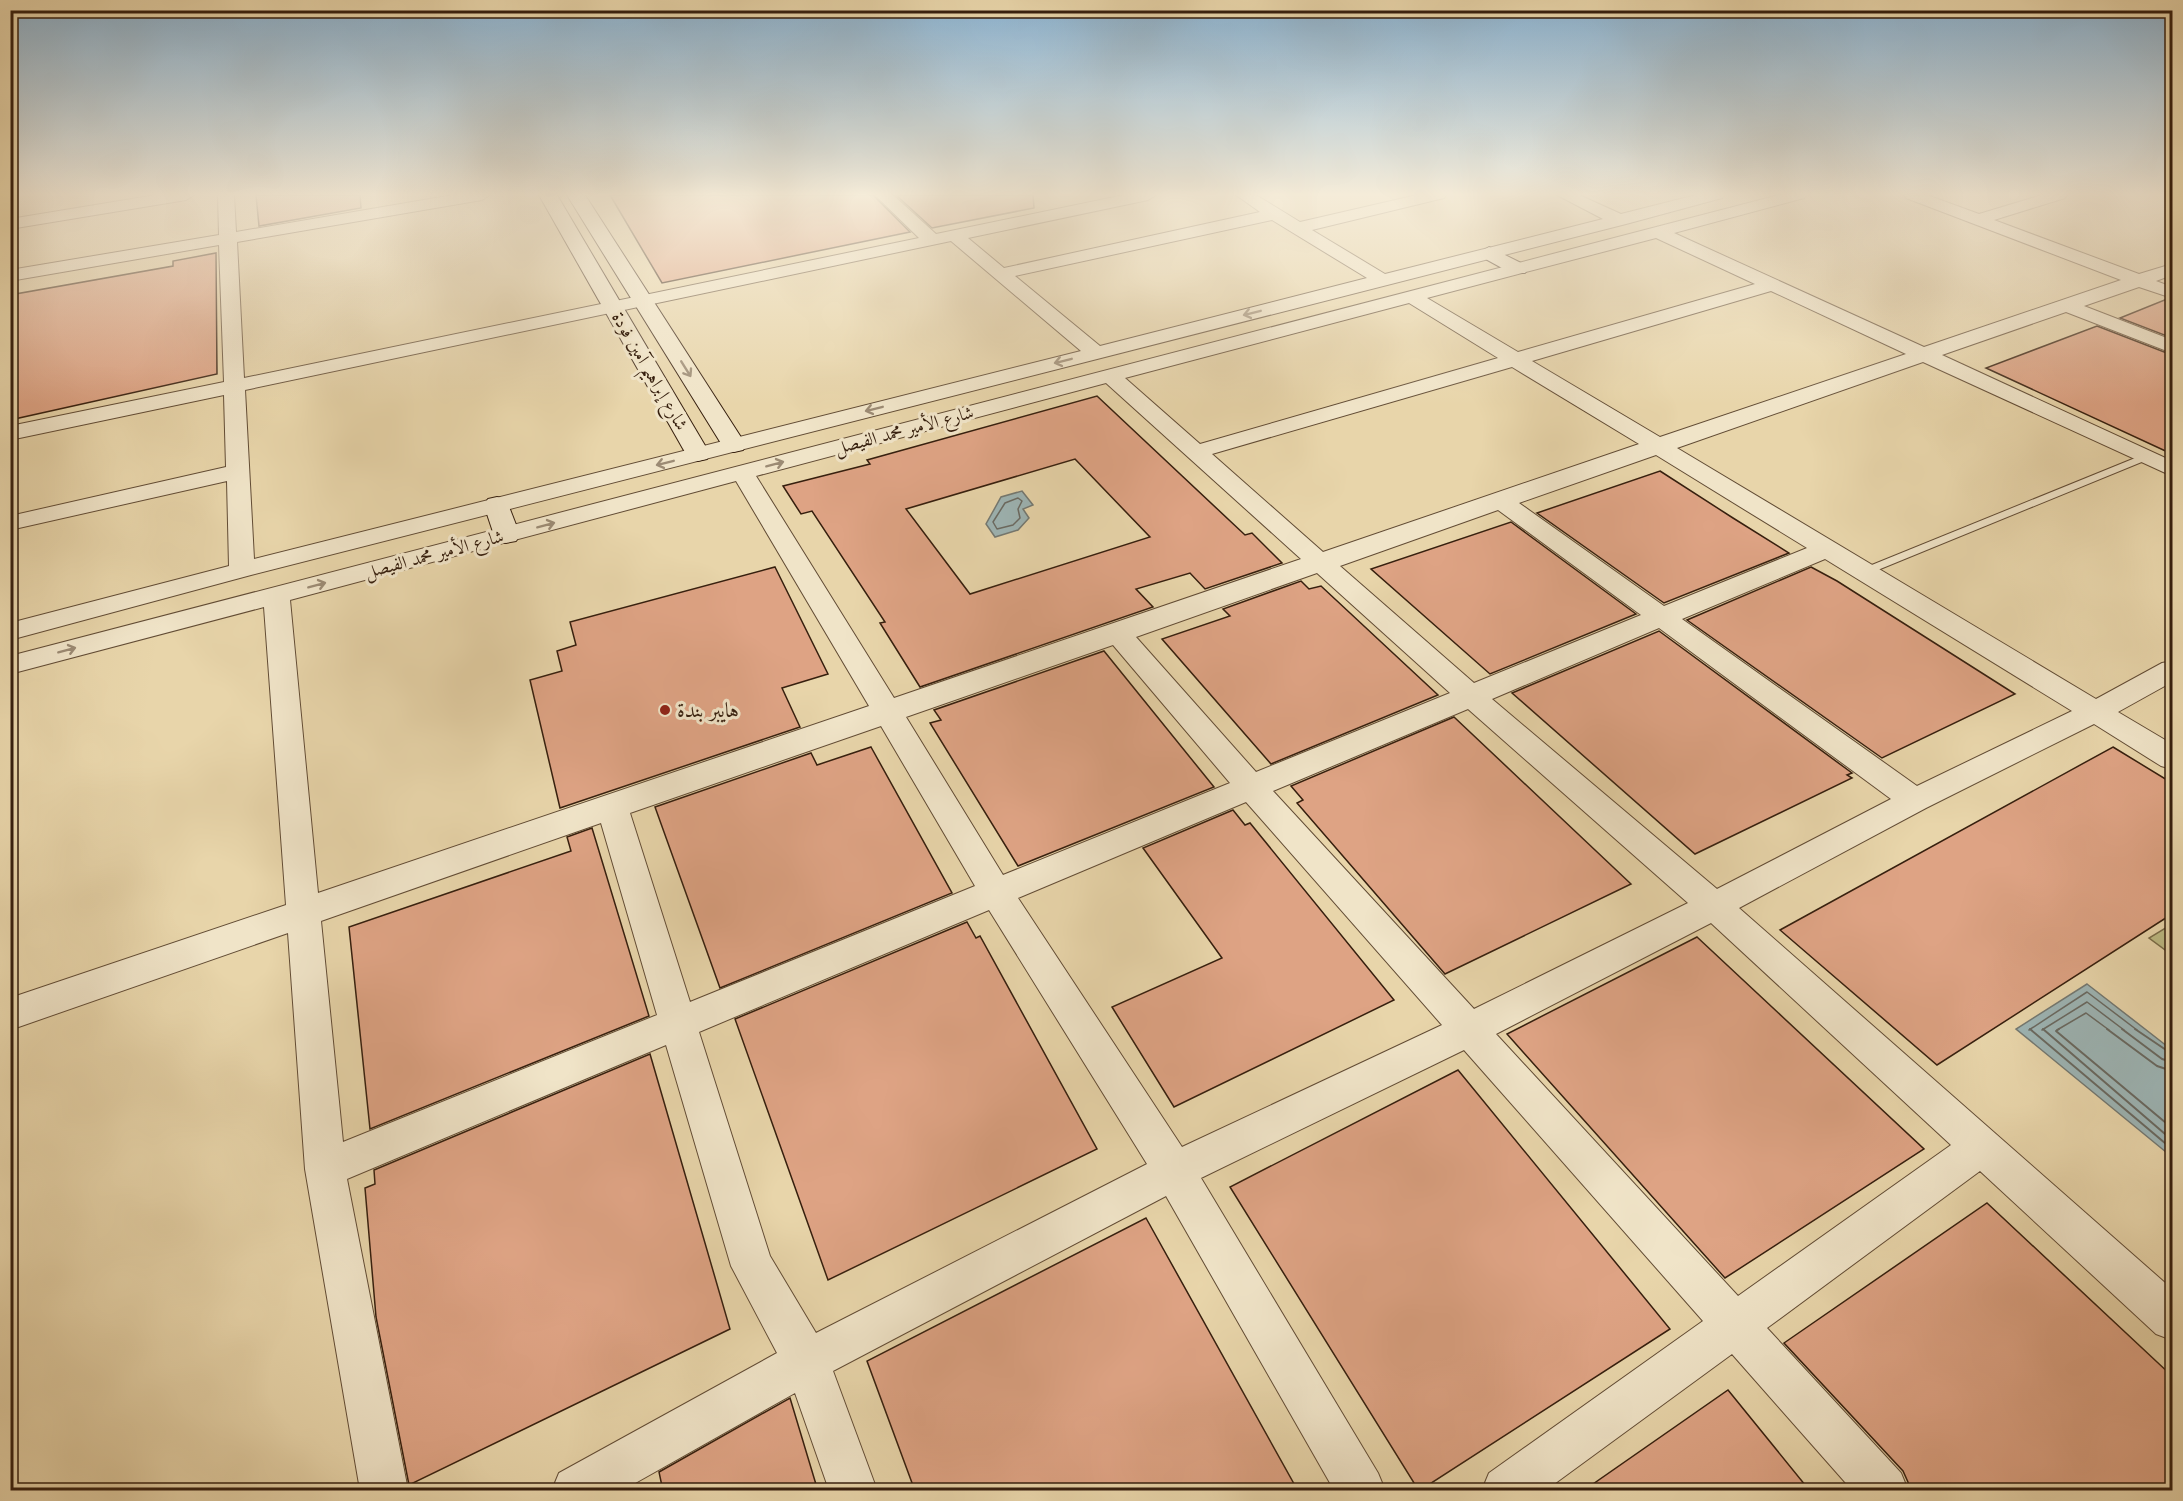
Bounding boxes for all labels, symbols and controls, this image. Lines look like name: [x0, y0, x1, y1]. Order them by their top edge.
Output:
street label: شارع إبراهيم آمين فودة: [601, 308, 692, 438]
one-way arrow: [1243, 308, 1262, 319]
one-way arrow: [1054, 356, 1073, 368]
one-way arrow: [680, 360, 692, 377]
street label: شارع الأمير محمد الفيصل: [831, 399, 977, 463]
one-way arrow: [865, 404, 884, 416]
one-way arrow: [656, 457, 675, 469]
one-way arrow: [765, 458, 784, 470]
one-way arrow: [536, 518, 555, 530]
street label: شارع الأمير محمد الفيصل: [361, 523, 507, 587]
one-way arrow: [307, 578, 326, 590]
one-way arrow: [57, 644, 76, 656]
place label: هايبر بندة: [677, 701, 739, 723]
marker: هايبر بندة: [658, 703, 672, 717]

